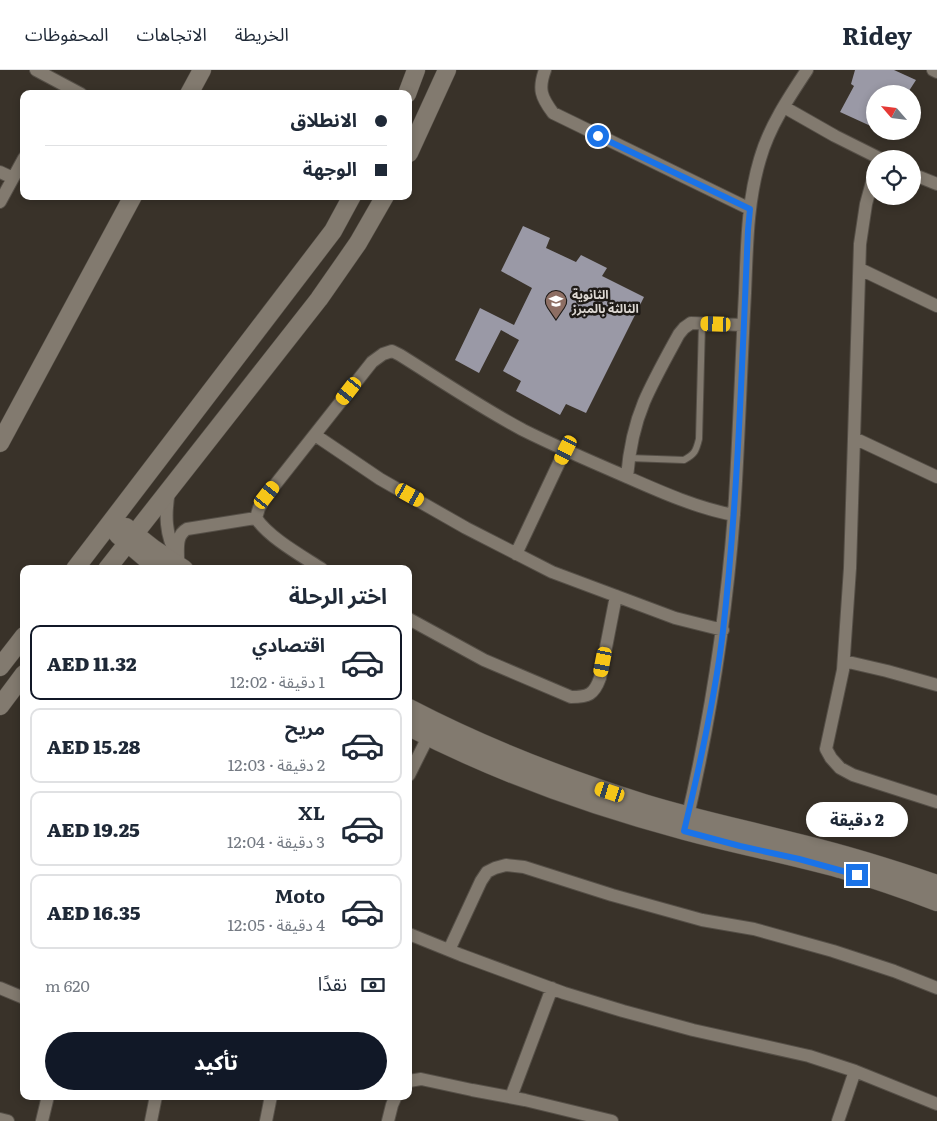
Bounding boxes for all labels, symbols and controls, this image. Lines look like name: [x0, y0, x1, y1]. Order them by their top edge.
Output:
text: Ridey: [842, 17, 912, 52]
text: المحفوظات: [25, 20, 109, 47]
text: الاتجاهات: [137, 20, 207, 47]
text: الخريطة: [235, 20, 289, 47]
north arrow: [866, 85, 921, 140]
map controls: [866, 85, 921, 205]
text: الانطلاق: [291, 105, 357, 133]
route start: [587, 125, 609, 147]
button: locate: [866, 150, 921, 205]
text: الوجهة: [303, 154, 357, 182]
place label: الثانوية الثالثة بالمبرز: [571, 285, 639, 317]
school or university icon: الثانوية الثالثة بالمبرز: [544, 289, 568, 320]
car: [700, 316, 731, 332]
car: [333, 375, 364, 407]
car: [552, 433, 579, 467]
car: [251, 479, 282, 511]
car: [393, 481, 426, 509]
text: اختر الرحلة: [289, 578, 387, 611]
text: اقتصادي: [252, 630, 325, 658]
icon: car: [340, 640, 385, 685]
car: [592, 646, 613, 678]
text: AED 11.32: [47, 649, 137, 677]
text: 1 دقيقة · 12:02: [230, 669, 325, 693]
text: مريح: [285, 713, 325, 741]
icon: car: [340, 723, 385, 768]
text: AED 15.28: [47, 732, 140, 760]
text: 2 دقيقة · 12:03: [228, 752, 325, 776]
car: [593, 780, 626, 804]
text: XL: [298, 798, 325, 826]
callout: 2 دقيقة: [806, 802, 908, 838]
icon: car: [340, 806, 385, 851]
text: 2 دقيقة: [830, 807, 884, 831]
text: AED 19.25: [47, 815, 140, 843]
text: 3 دقيقة · 12:04: [227, 829, 325, 853]
route end: [846, 864, 868, 886]
text: Moto: [275, 881, 325, 909]
icon: car: [340, 889, 385, 934]
text: AED 16.35: [47, 898, 140, 926]
text: 4 دقيقة · 12:05: [227, 912, 325, 936]
text: نقدًا: [318, 969, 347, 997]
icon: cash: [359, 971, 387, 999]
text: 620 m: [45, 973, 90, 997]
button: تأكيد: [45, 1032, 387, 1090]

